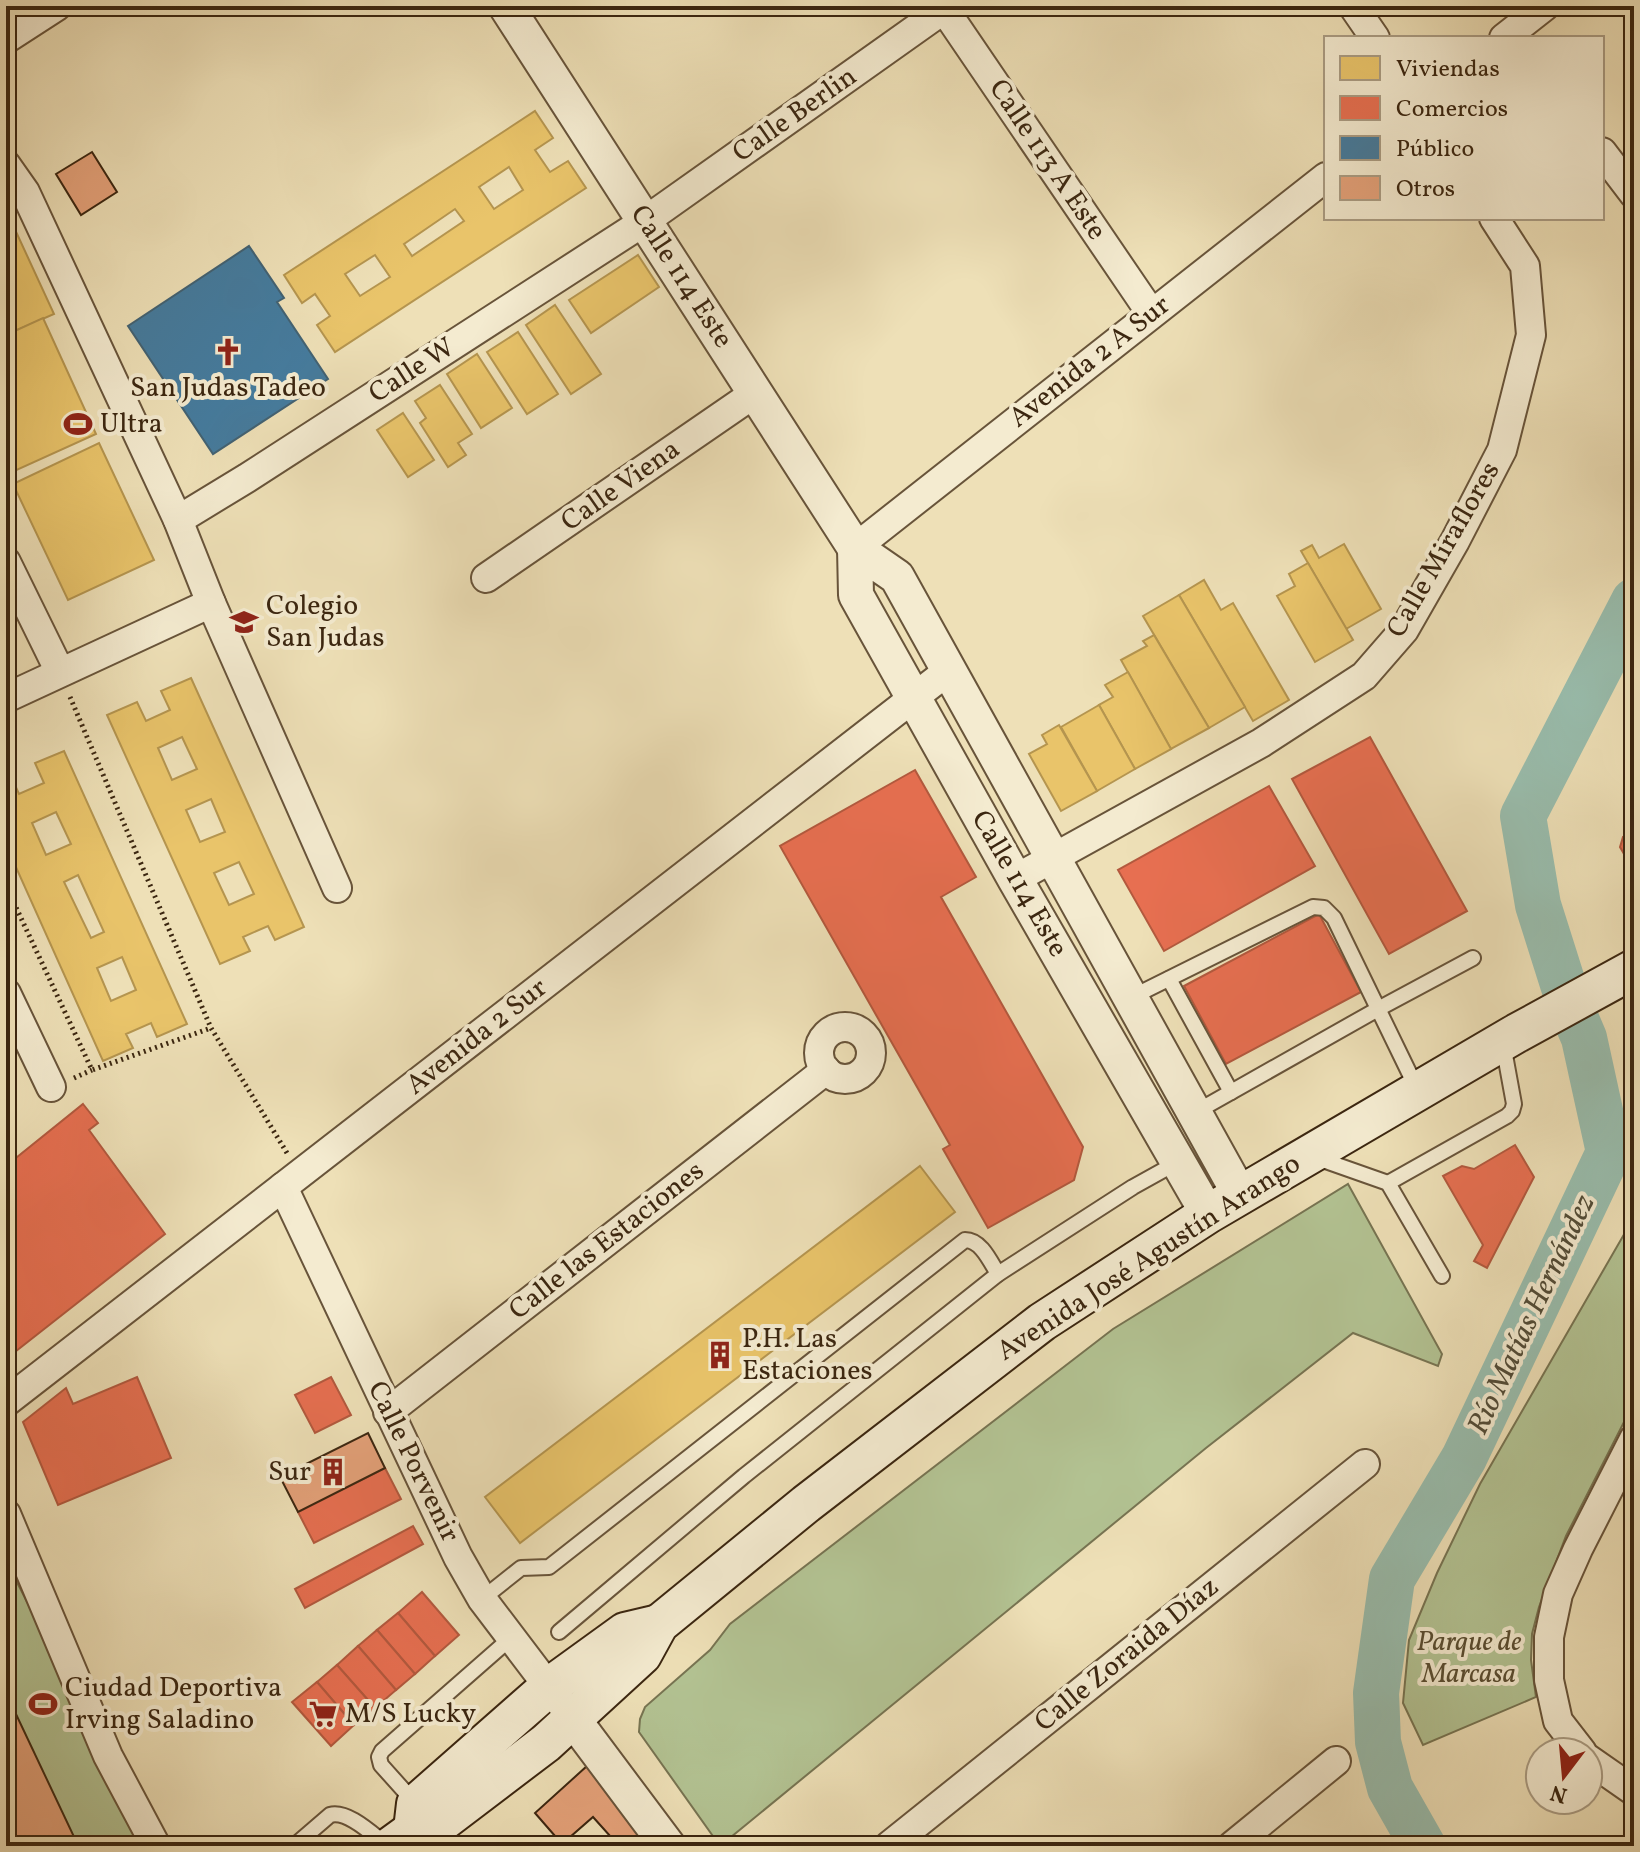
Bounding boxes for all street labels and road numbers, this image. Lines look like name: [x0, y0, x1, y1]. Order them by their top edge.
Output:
street label: Calle Berlin: [725, 58, 865, 172]
street label: Calle 113 A Este: [979, 72, 1115, 248]
street label: Calle 114 Este: [620, 198, 742, 356]
street label: Avenida 2 A Sur: [1001, 286, 1179, 437]
street label: Calle W: [362, 329, 462, 413]
street label: Calle Viena: [554, 431, 688, 541]
street label: Calle Miraflores: [1378, 455, 1510, 645]
street label: Calle 114 Este: [961, 803, 1077, 965]
street label: Avenida 2 Sur: [398, 969, 556, 1105]
street label: Avenida José Agustín Arango: [990, 1145, 1308, 1371]
street label: Calle las Estaciones: [501, 1152, 713, 1330]
street label: Calle Porvenir: [357, 1375, 469, 1549]
street label: Calle Zoraida Díaz: [1027, 1569, 1227, 1741]

